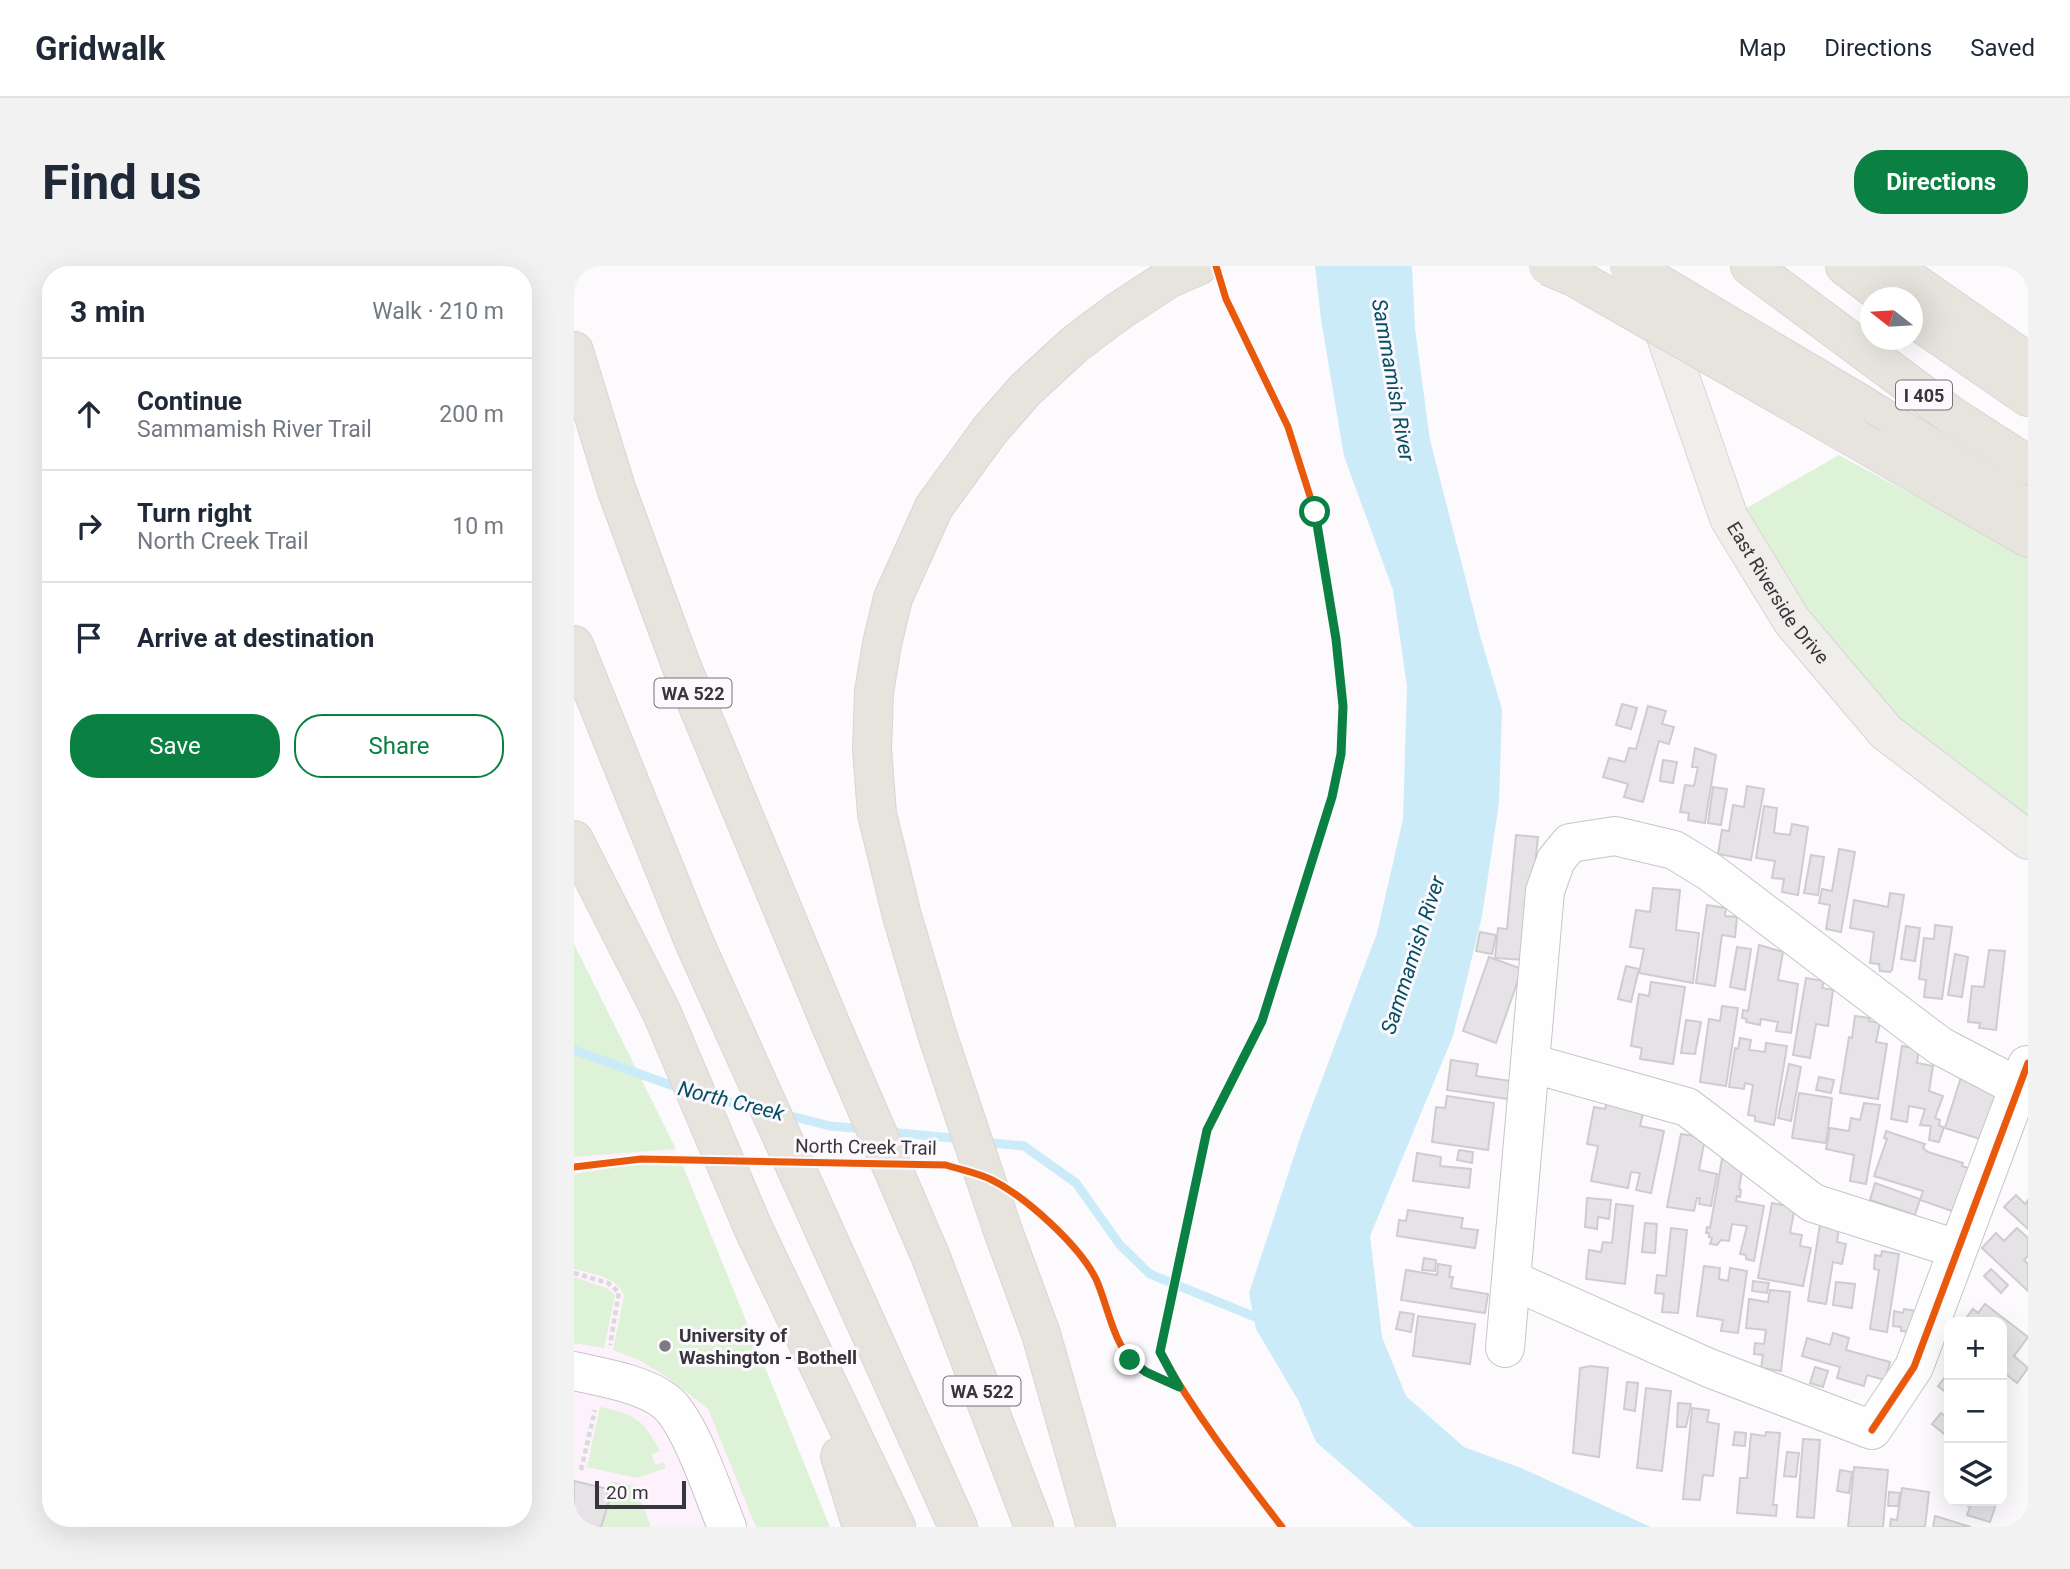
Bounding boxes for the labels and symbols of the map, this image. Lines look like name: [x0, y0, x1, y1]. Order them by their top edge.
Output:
north arrow: [1860, 287, 1923, 350]
water label: Sammamish River: [1367, 297, 1419, 464]
road number: I 405: [1896, 380, 1952, 410]
route start: [1299, 496, 1330, 527]
street label: East Riverside Drive: [1722, 517, 1834, 668]
road number: WA 522: [654, 678, 732, 708]
water label: Sammamish River: [1376, 872, 1450, 1037]
water label: North Creek: [675, 1076, 787, 1126]
street label: North Creek Trail: [795, 1134, 937, 1160]
place label: University of Washington - Bothell: [679, 1324, 857, 1369]
marker: University of Washington - Bothell: [657, 1338, 673, 1354]
route end: [1114, 1344, 1145, 1375]
road number: WA 522: [944, 1376, 1020, 1406]
scale bar: [595, 1478, 686, 1510]

